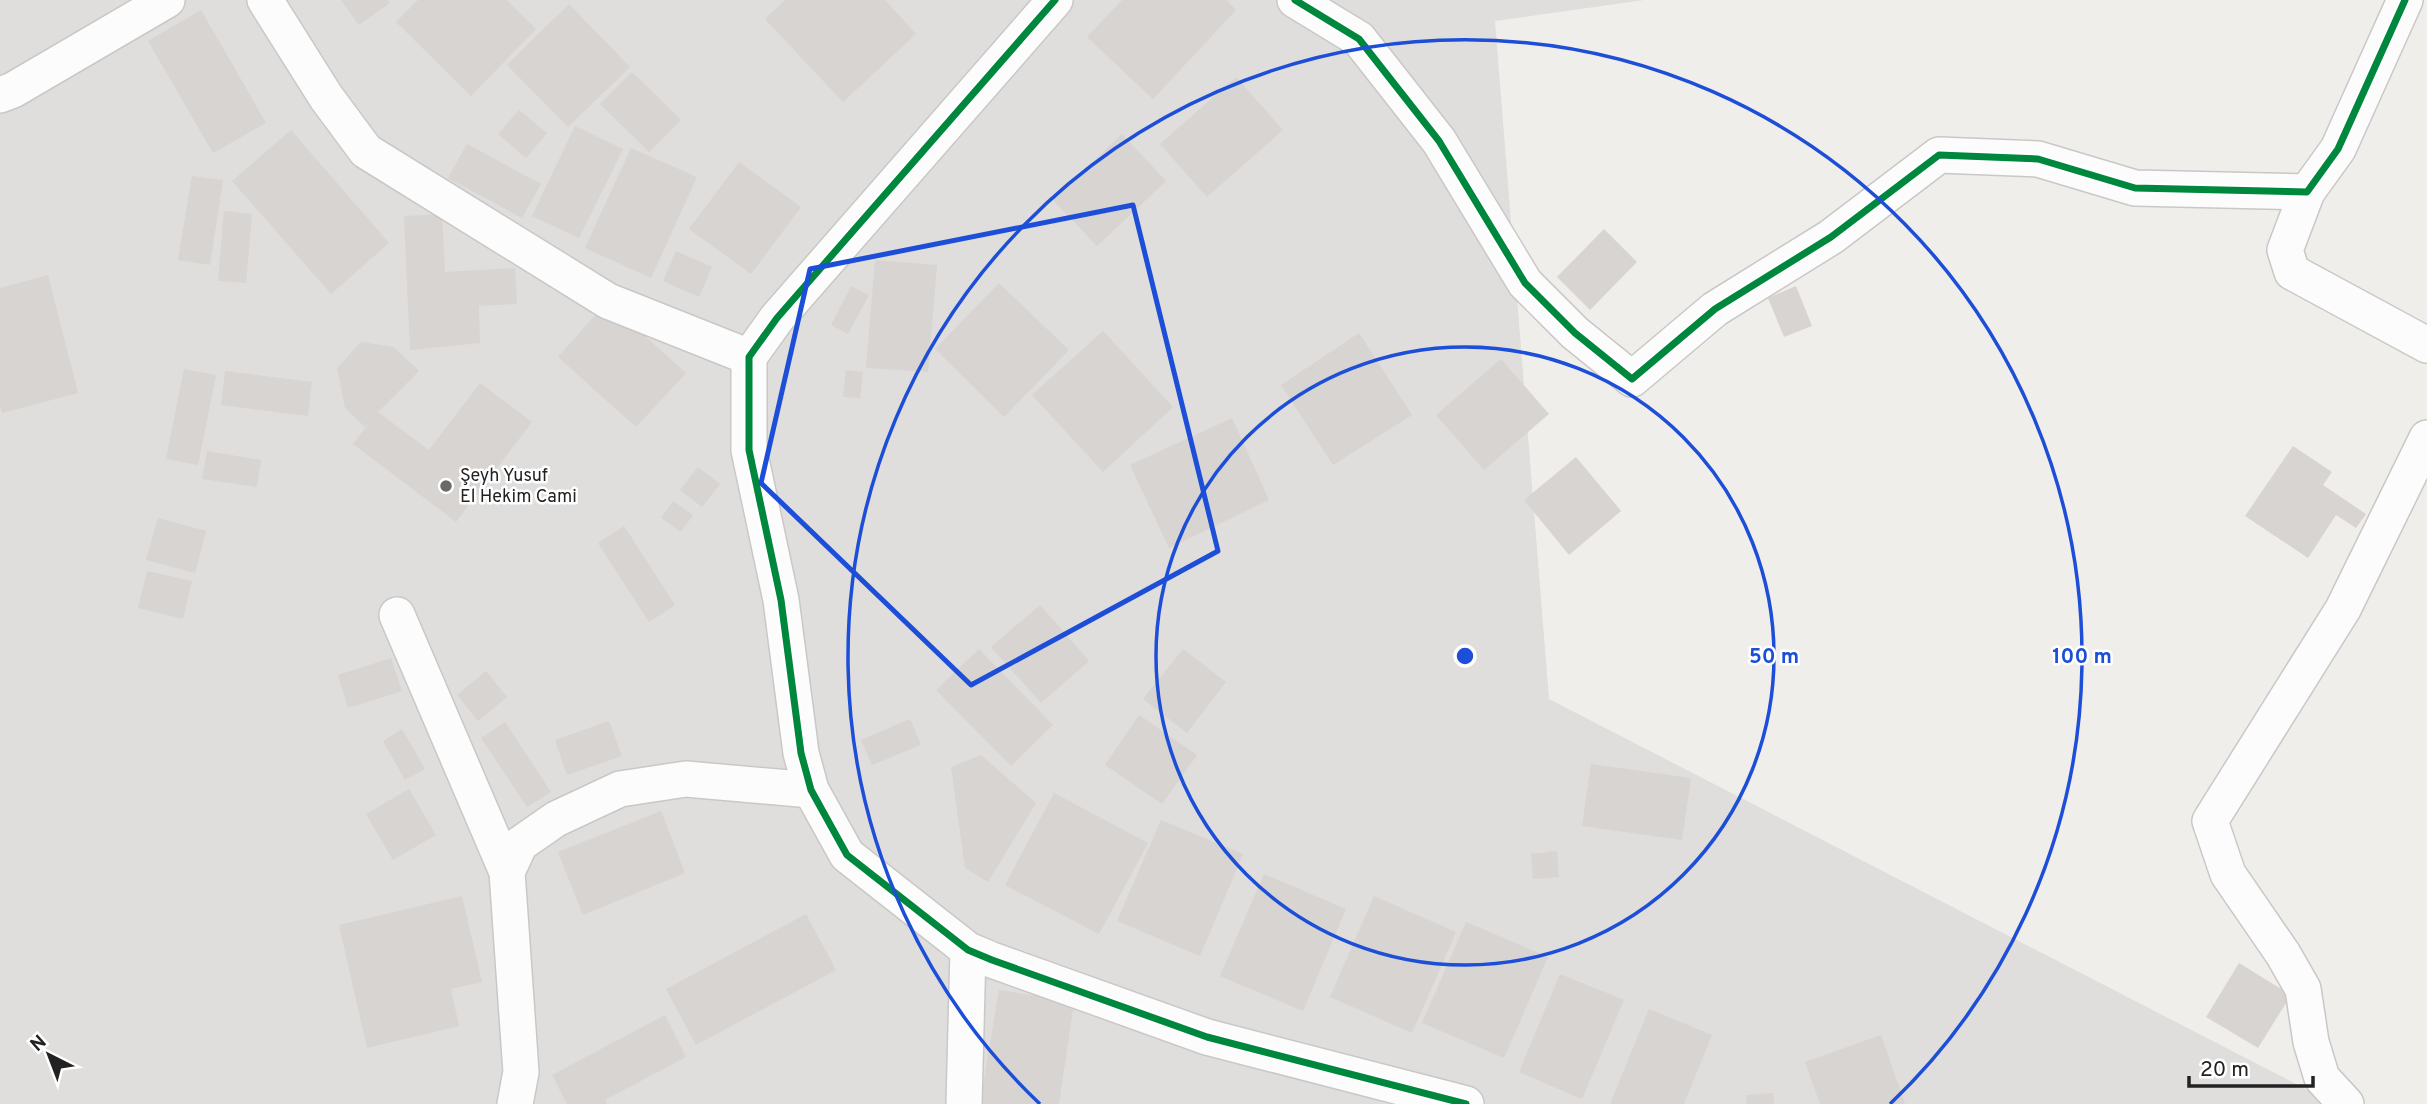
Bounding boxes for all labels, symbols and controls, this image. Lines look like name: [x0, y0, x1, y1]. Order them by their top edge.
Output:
place label: Şeyh Yusuf El Hekim Cami: [460, 465, 577, 509]
marker: Şeyh Yusuf El Hekim Cami: [438, 478, 454, 494]
centre of rings: [1453, 644, 1477, 668]
text: 50 m: [1749, 644, 1799, 671]
text: 100 m: [2052, 644, 2112, 671]
north arrow: [14, 1020, 84, 1090]
text: N: [26, 1030, 52, 1057]
scale bar: [2189, 1044, 2313, 1088]
text: 20 m: [2200, 1057, 2249, 1084]

